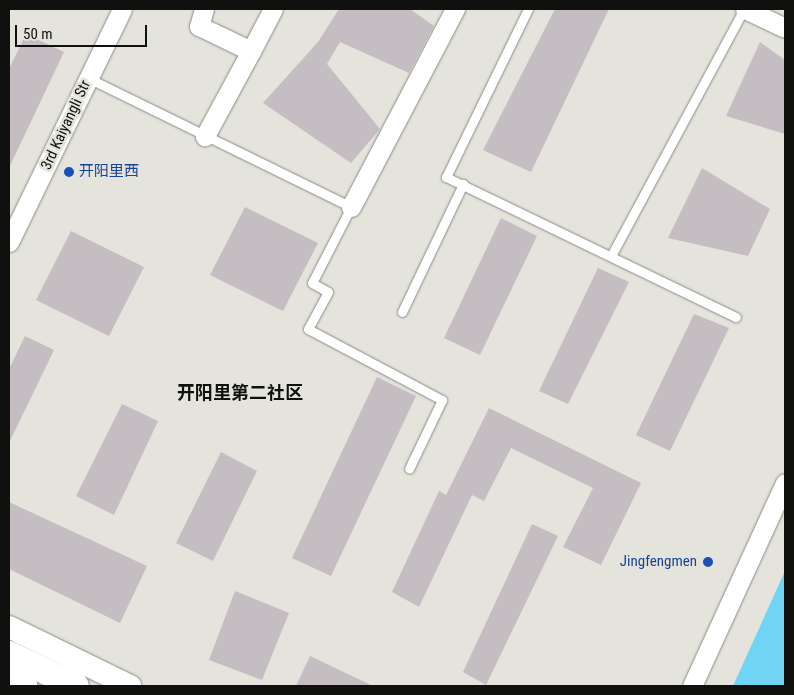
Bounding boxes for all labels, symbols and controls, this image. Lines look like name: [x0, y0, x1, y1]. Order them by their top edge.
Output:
scale bar: [18, 15, 150, 47]
text: 50 m: [23, 25, 53, 43]
street label: 3rd Kaiyangli Str: [37, 77, 95, 173]
place label: 开阳里西: [79, 163, 139, 181]
marker: 开阳里西: [63, 166, 75, 178]
district label: 开阳里第二社区: [177, 382, 303, 404]
place label: Jingfengmen: [620, 553, 697, 571]
marker: Jingfengmen: [701, 555, 715, 569]

